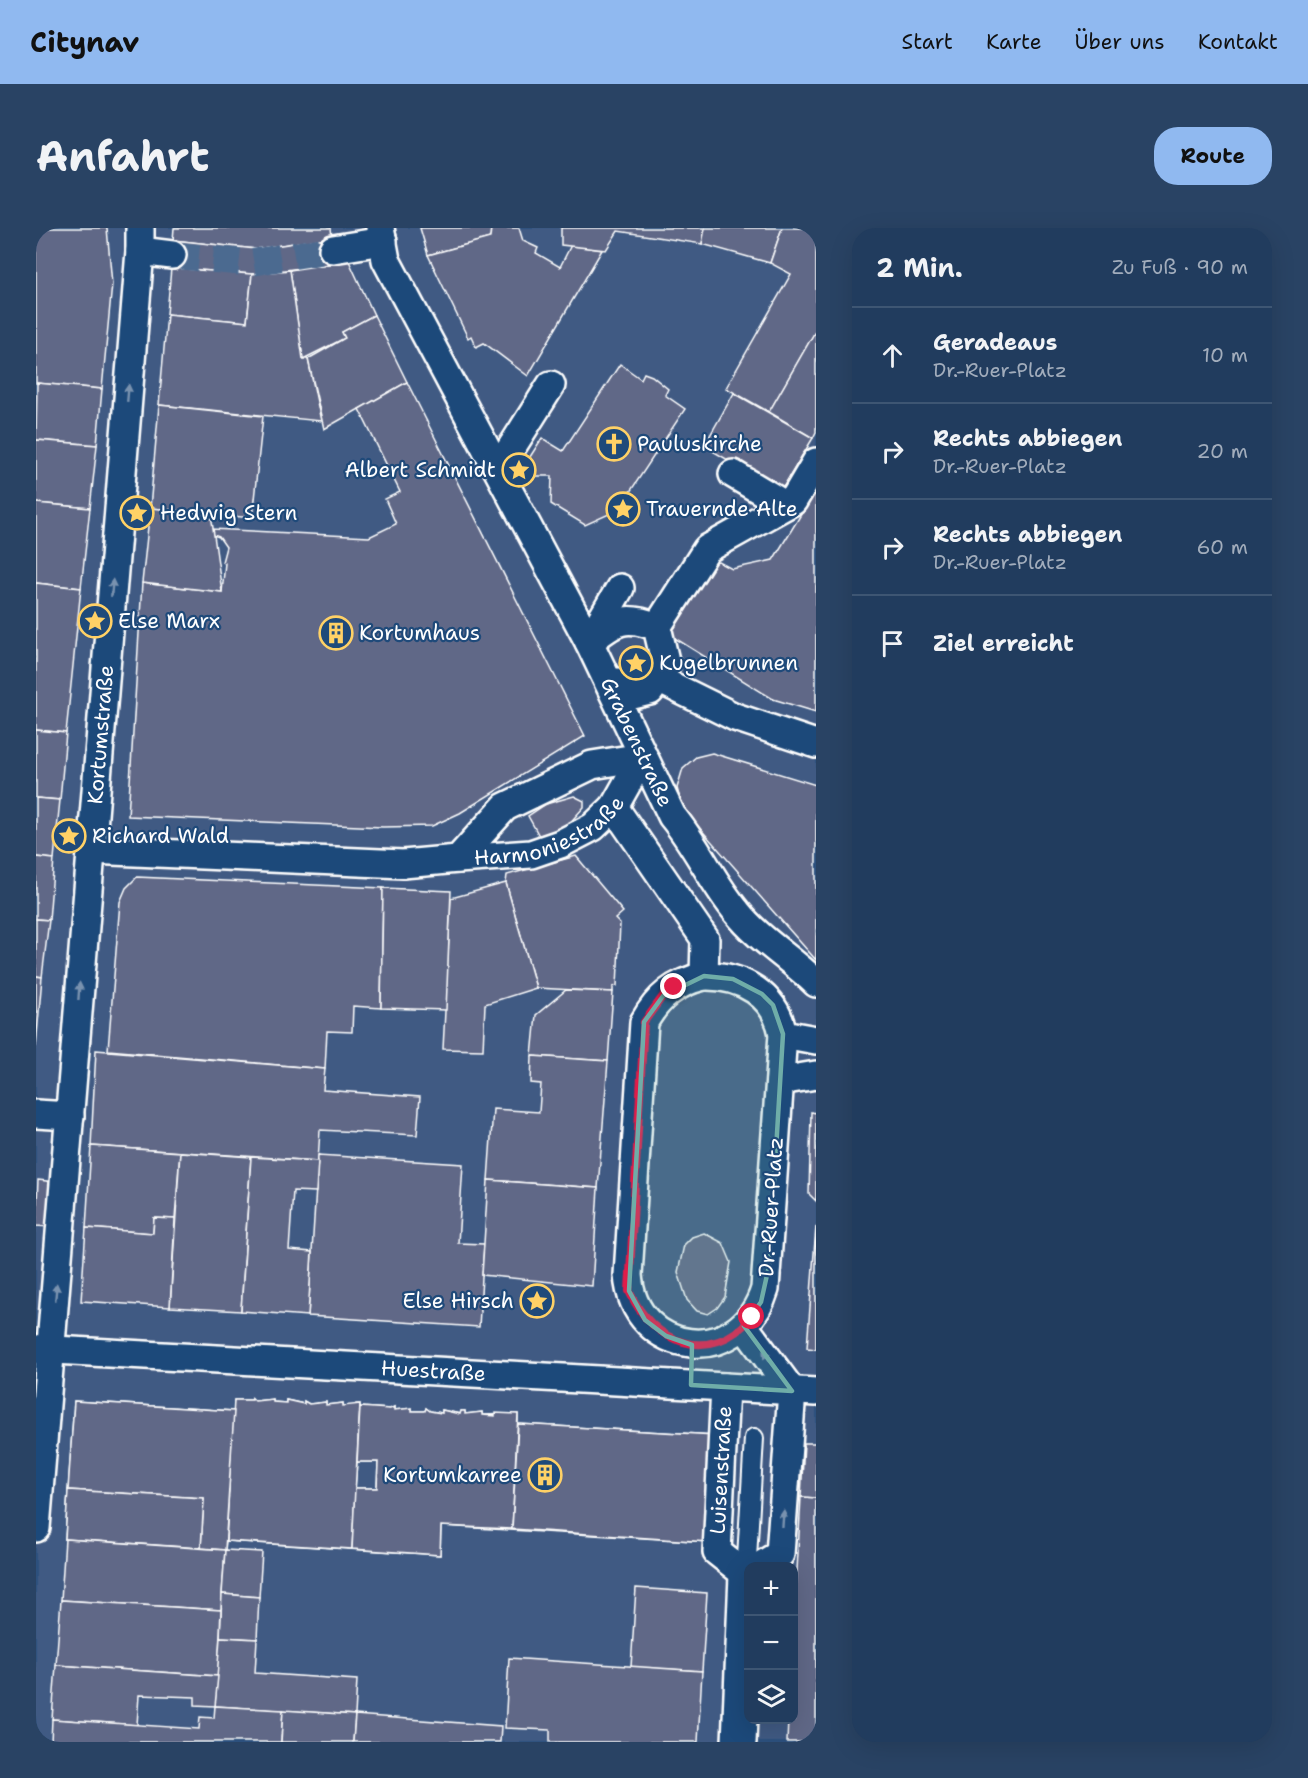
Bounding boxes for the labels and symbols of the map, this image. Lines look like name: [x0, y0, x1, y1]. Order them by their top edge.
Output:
one-way arrow: [123, 384, 133, 403]
church icon: Pauluskirche: [596, 426, 632, 462]
place label: Pauluskirche: [637, 430, 762, 458]
place icon: Albert Schmidt: [501, 452, 537, 488]
place label: Albert Schmidt: [344, 456, 496, 484]
place icon: Trauernde Alte: [605, 491, 641, 527]
place icon: Hedwig Stern: [119, 495, 155, 531]
place label: Trauernde Alte: [646, 495, 798, 523]
place label: Hedwig Stern: [160, 499, 297, 527]
one-way arrow: [107, 578, 117, 597]
place icon: Else Marx: [77, 603, 113, 639]
place label: Else Marx: [118, 607, 220, 635]
building icon: Kortumhaus: [318, 615, 354, 651]
place label: Kortumhaus: [359, 619, 480, 647]
place icon: Kugelbrunnen: [618, 645, 654, 681]
place label: Kugelbrunnen: [659, 649, 798, 677]
street label: Kortumstraße: [81, 664, 120, 805]
street label: Grabenstraße: [594, 673, 680, 811]
street label: Harmoniestraße: [473, 791, 631, 872]
place icon: Richard Wald: [51, 818, 87, 854]
place label: Richard Wald: [92, 822, 229, 850]
route end: [660, 973, 686, 999]
one-way arrow: [75, 982, 84, 1001]
street label: Dr.-Ruer-Platz: [752, 1136, 790, 1278]
one-way arrow: [51, 1283, 60, 1302]
place icon: Else Hirsch: [519, 1283, 555, 1319]
place label: Else Hirsch: [403, 1287, 514, 1315]
route start: [738, 1303, 764, 1329]
one-way arrow: [762, 1351, 774, 1366]
street label: Huestraße: [380, 1354, 487, 1388]
street label: Luisenstraße: [704, 1405, 738, 1535]
building icon: Kortumkarree: [527, 1457, 563, 1493]
place label: Kortumkarree: [383, 1461, 522, 1489]
one-way arrow: [778, 1510, 788, 1529]

